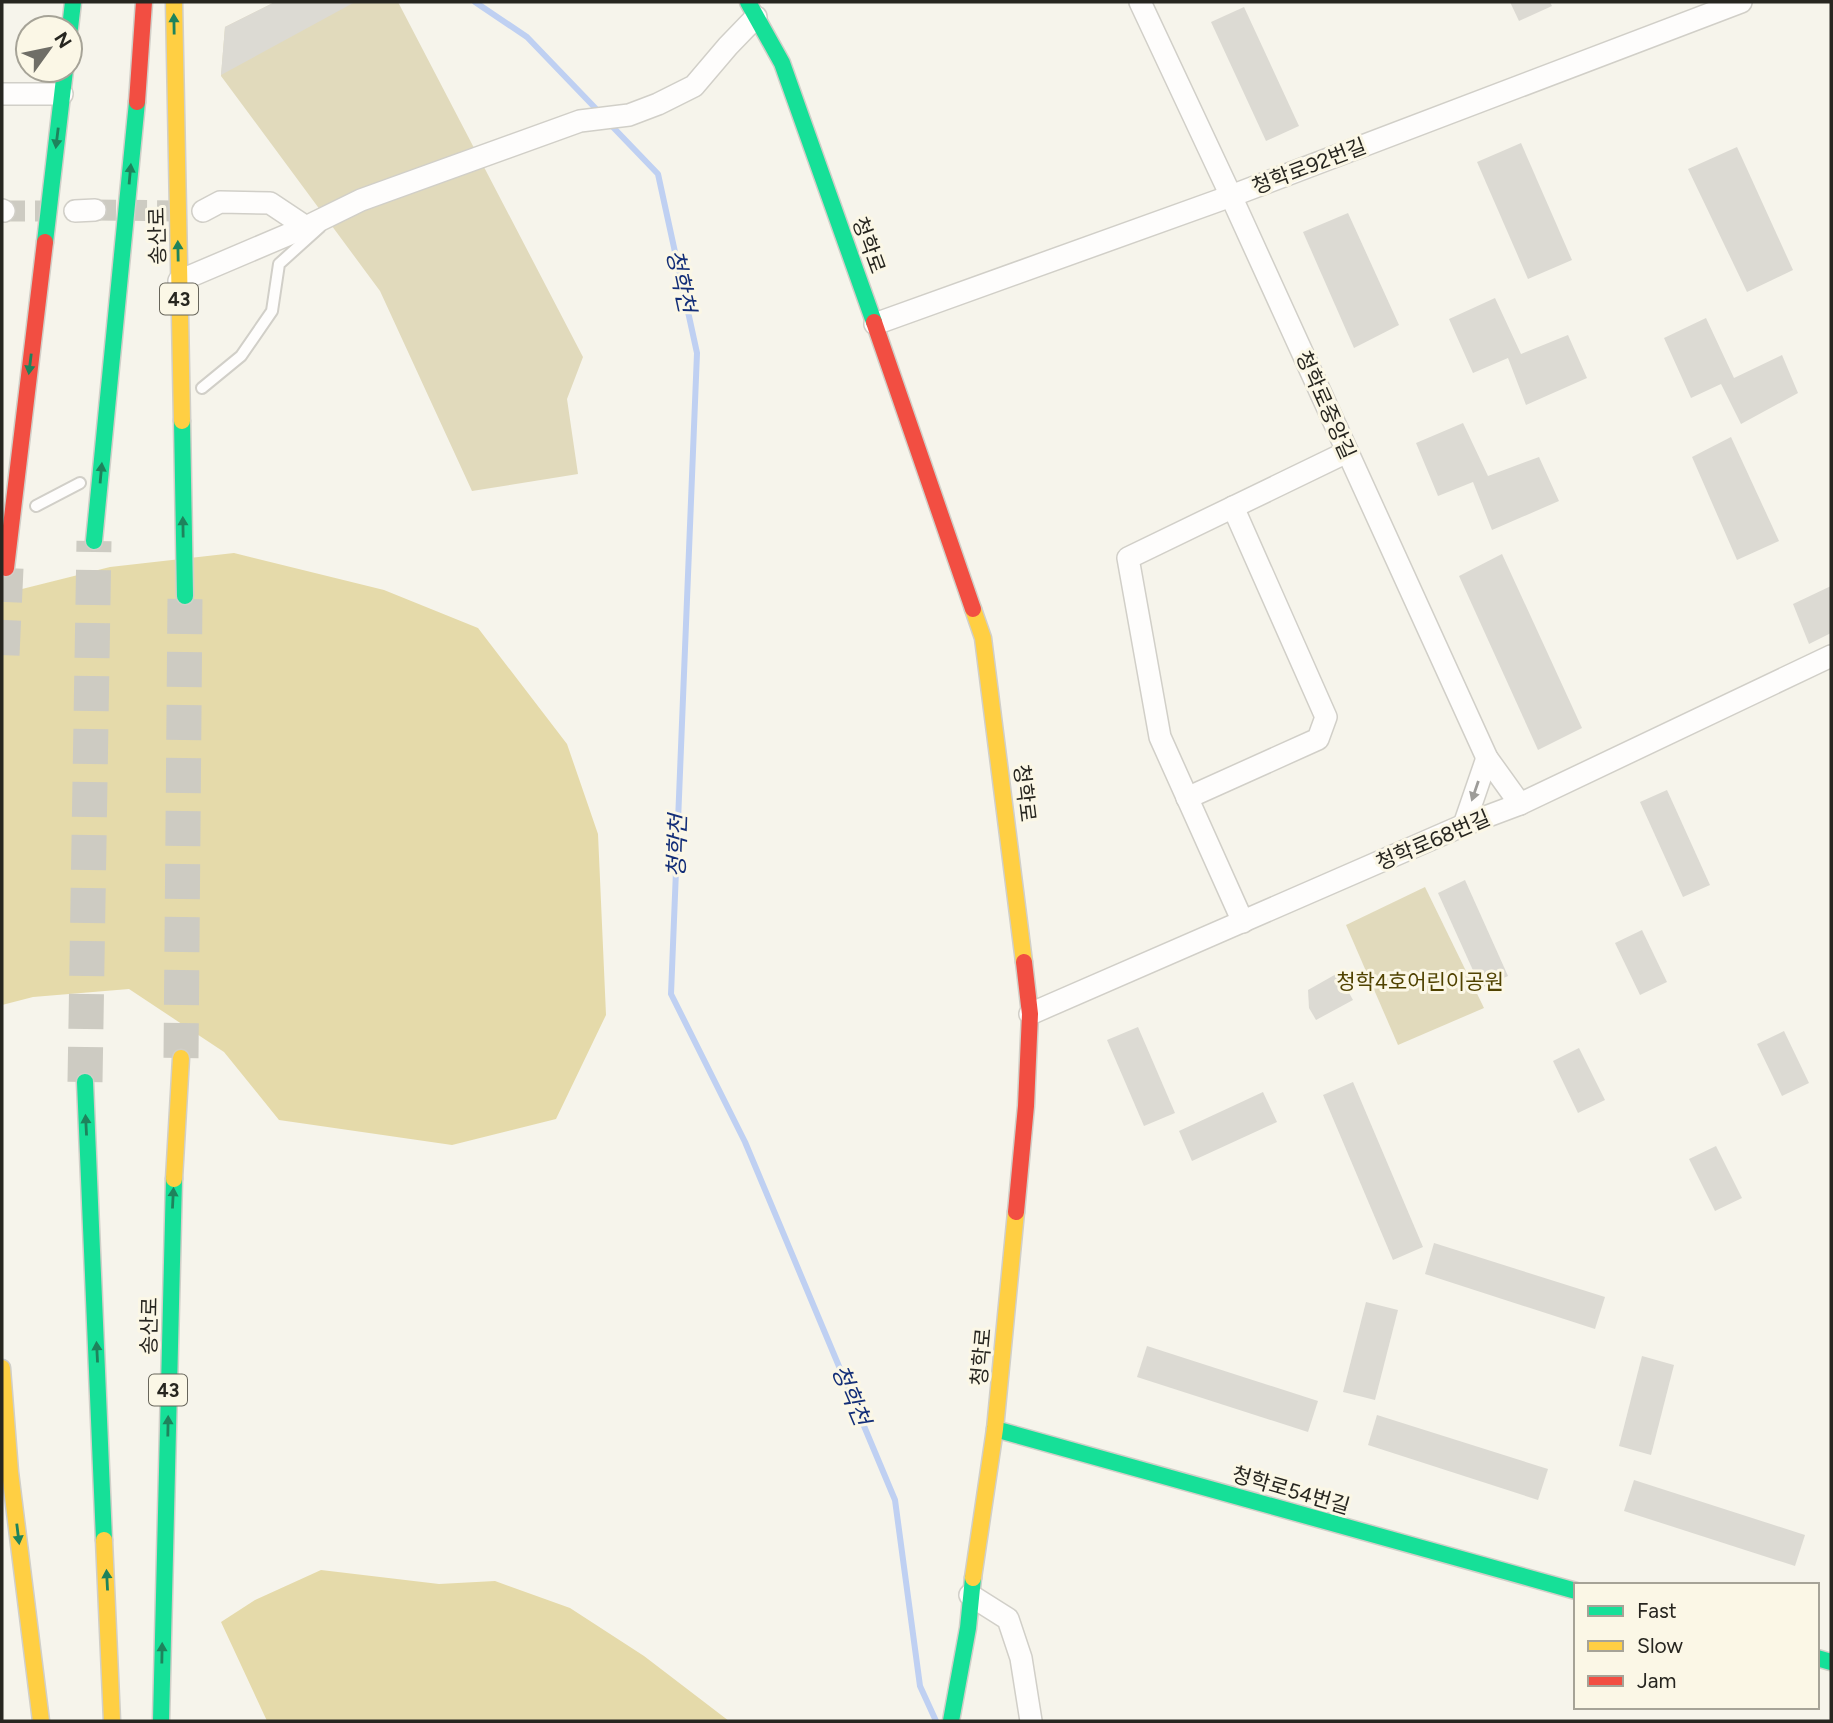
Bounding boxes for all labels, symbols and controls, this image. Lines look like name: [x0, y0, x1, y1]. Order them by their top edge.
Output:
one-way arrow: [168, 12, 180, 34]
north arrow: [14, 14, 84, 84]
text: N: [49, 28, 76, 52]
one-way arrow: [51, 127, 62, 149]
street label: 청학로92번길: [1248, 133, 1370, 199]
one-way arrow: [125, 162, 136, 184]
street label: 송산로: [144, 207, 170, 265]
street label: 청학로: [847, 213, 891, 277]
one-way arrow: [172, 240, 184, 262]
water label: 청학천: [661, 247, 702, 318]
road number: 43: [160, 284, 198, 314]
street label: 청학로중앙길: [1291, 347, 1361, 463]
one-way arrow: [25, 353, 36, 375]
one-way arrow: [96, 462, 107, 484]
one-way arrow: [178, 516, 189, 538]
street label: 청학로: [1009, 763, 1041, 823]
one-way arrow: [1469, 781, 1480, 802]
street label: 청학로68번길: [1372, 805, 1494, 875]
water label: 청학천: [662, 811, 692, 878]
park label: 청학4호어린이공원: [1336, 969, 1504, 994]
one-way arrow: [81, 1114, 92, 1136]
one-way arrow: [168, 1187, 179, 1209]
street label: 송산로: [136, 1297, 162, 1355]
street label: 청학로: [966, 1327, 996, 1387]
one-way arrow: [91, 1341, 102, 1363]
water label: 청학천: [826, 1360, 877, 1432]
road number: 43: [149, 1374, 187, 1406]
one-way arrow: [162, 1414, 173, 1436]
street label: 청학로54번길: [1229, 1461, 1353, 1519]
one-way arrow: [12, 1523, 23, 1545]
one-way arrow: [101, 1568, 112, 1590]
legend: [1574, 1583, 1819, 1709]
text: Fast: [1637, 1598, 1677, 1623]
text: Slow: [1637, 1633, 1683, 1658]
one-way arrow: [156, 1642, 168, 1664]
text: Jam: [1637, 1668, 1676, 1693]

